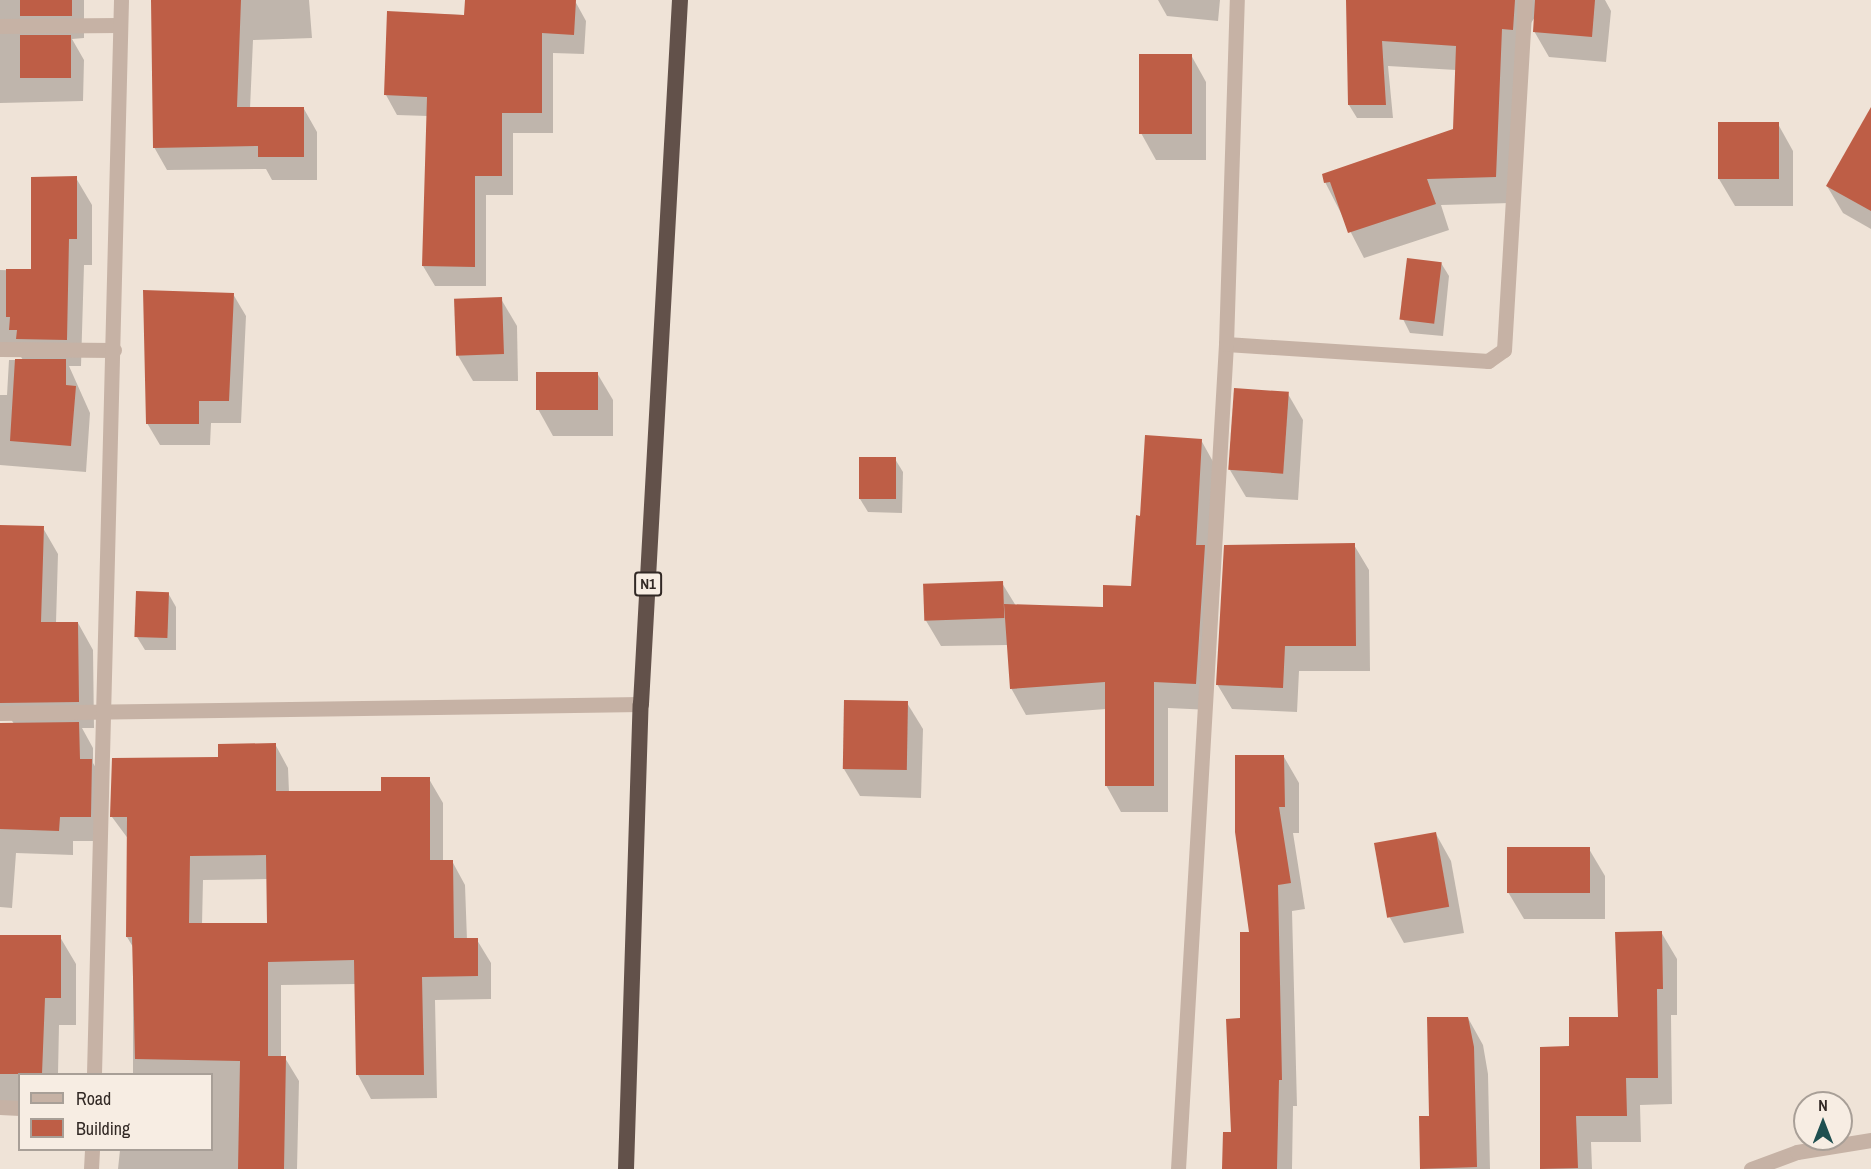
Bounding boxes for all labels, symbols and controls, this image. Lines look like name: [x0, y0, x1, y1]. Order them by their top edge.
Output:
road number: N1: [633, 572, 663, 596]
legend: [18, 1073, 213, 1151]
text: Road: [76, 1086, 111, 1111]
north arrow: [1793, 1091, 1853, 1151]
text: N: [1818, 1094, 1828, 1116]
text: Building: [76, 1116, 130, 1141]

